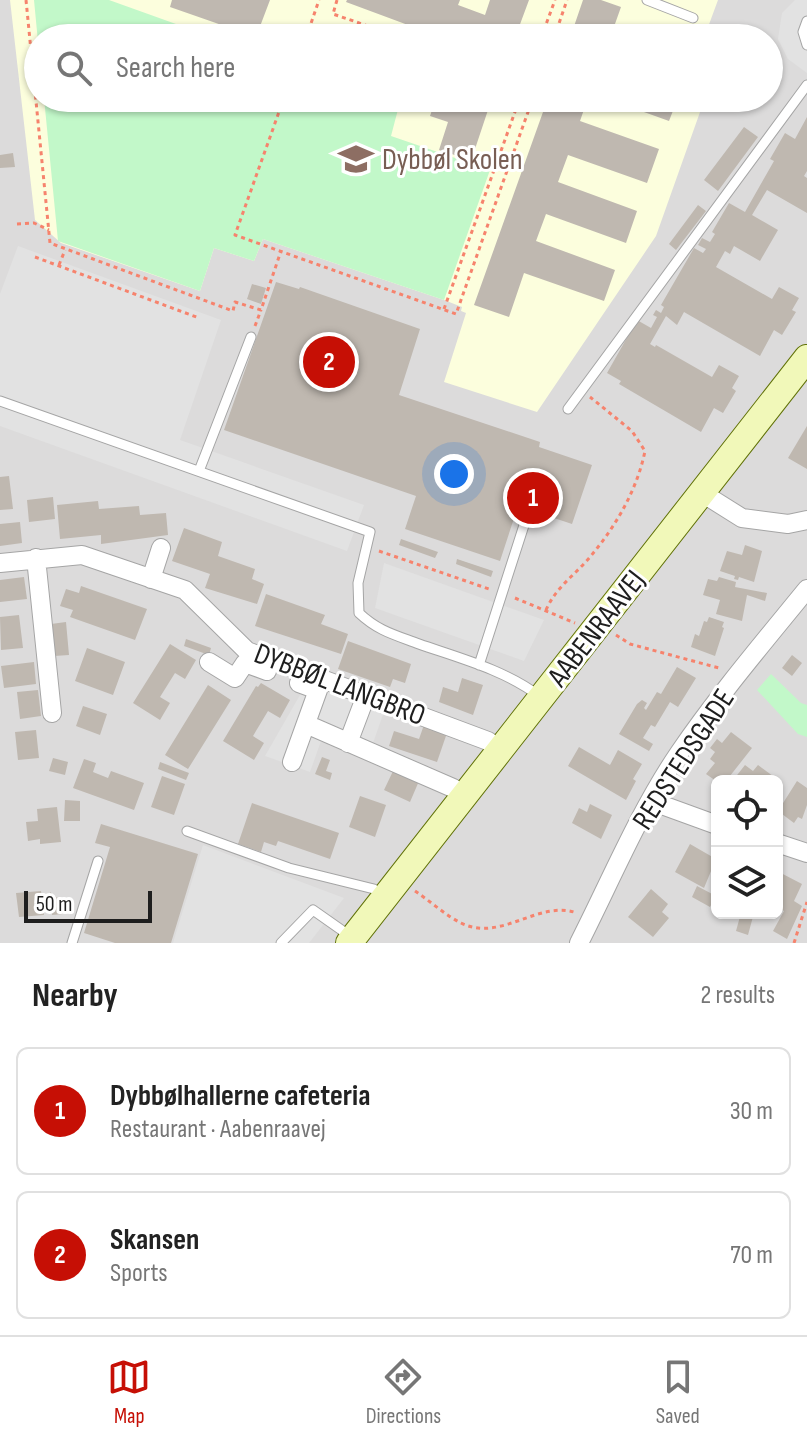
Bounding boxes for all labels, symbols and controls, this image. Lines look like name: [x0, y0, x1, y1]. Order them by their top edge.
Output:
search box: [24, 24, 783, 112]
icon: search: [52, 46, 96, 90]
text: Search here: [116, 50, 235, 86]
school or university icon: Dybbøl Skolen: [337, 140, 375, 178]
place label: Dybbøl Skolen: [382, 142, 523, 178]
pin: 2: [303, 332, 355, 392]
your location: [434, 454, 474, 494]
pin: 1: [507, 468, 559, 528]
street label: AABENRAAVEJ: [540, 563, 653, 695]
street label: DYBBØL LANGBRO: [249, 636, 430, 734]
street label: REDSTEDSGADE: [625, 683, 743, 837]
map controls: [711, 775, 783, 919]
button: locate: [711, 775, 783, 847]
button: layers: [711, 847, 783, 919]
scale bar: [24, 887, 152, 923]
text: 50 m: [36, 891, 72, 918]
text: Nearby: [32, 975, 118, 1016]
text: 2 results: [701, 980, 775, 1011]
text: Dybbølhallerne cafeteria: [110, 1078, 370, 1114]
text: 1: [55, 1096, 65, 1127]
text: 30 m: [730, 1096, 773, 1127]
text: Restaurant · Aabenraavej: [110, 1114, 326, 1145]
text: Skansen: [110, 1222, 199, 1258]
text: 2: [54, 1240, 66, 1271]
text: 70 m: [730, 1240, 773, 1271]
text: Sports: [110, 1258, 168, 1289]
tab: Map: [107, 1355, 151, 1430]
tab: Directions: [366, 1355, 441, 1430]
tab: Saved: [656, 1355, 700, 1430]

